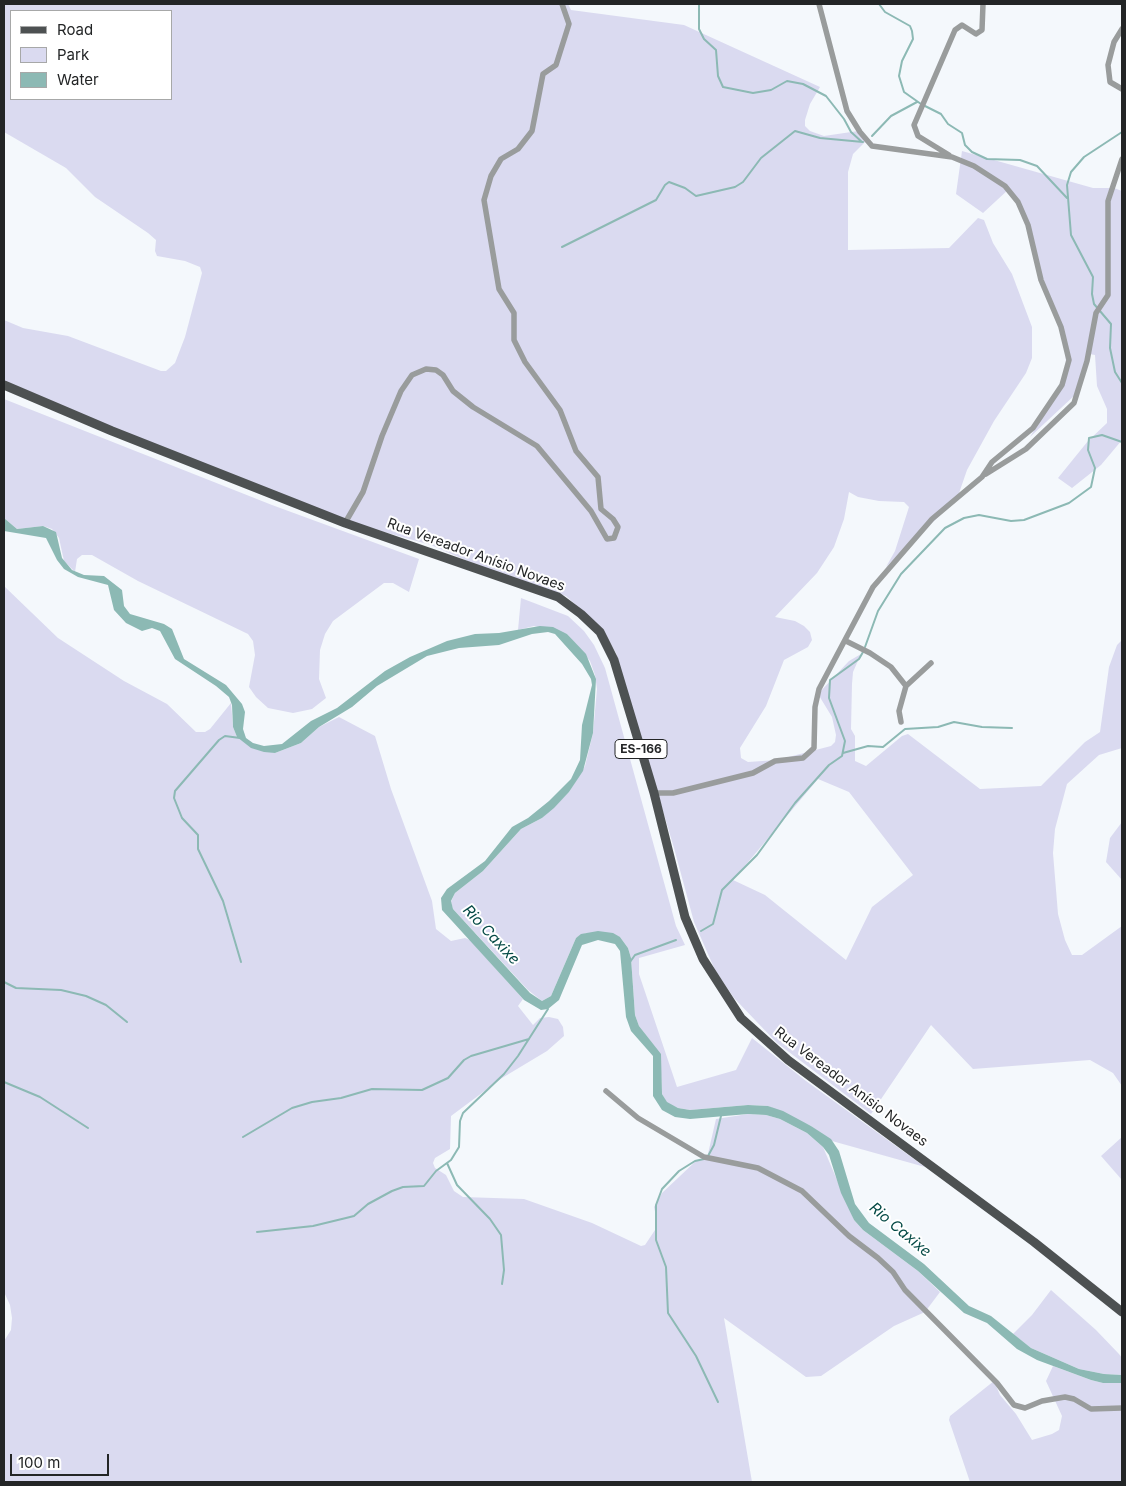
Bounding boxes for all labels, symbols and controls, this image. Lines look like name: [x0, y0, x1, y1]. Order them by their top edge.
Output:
legend: [10, 10, 172, 100]
text: Road: [57, 20, 93, 39]
text: Park: [57, 45, 89, 64]
text: Water: [57, 70, 99, 89]
street label: Rua Vereador Anísio Novaes: [385, 515, 567, 595]
road number: ES-166: [615, 740, 667, 759]
water label: Rio Caxixe: [459, 901, 523, 969]
street label: Rua Vereador Anísio Novaes: [771, 1024, 931, 1150]
water label: Rio Caxixe: [865, 1199, 935, 1261]
scale bar: [12, 1444, 111, 1476]
text: 100 m: [18, 1453, 60, 1472]

